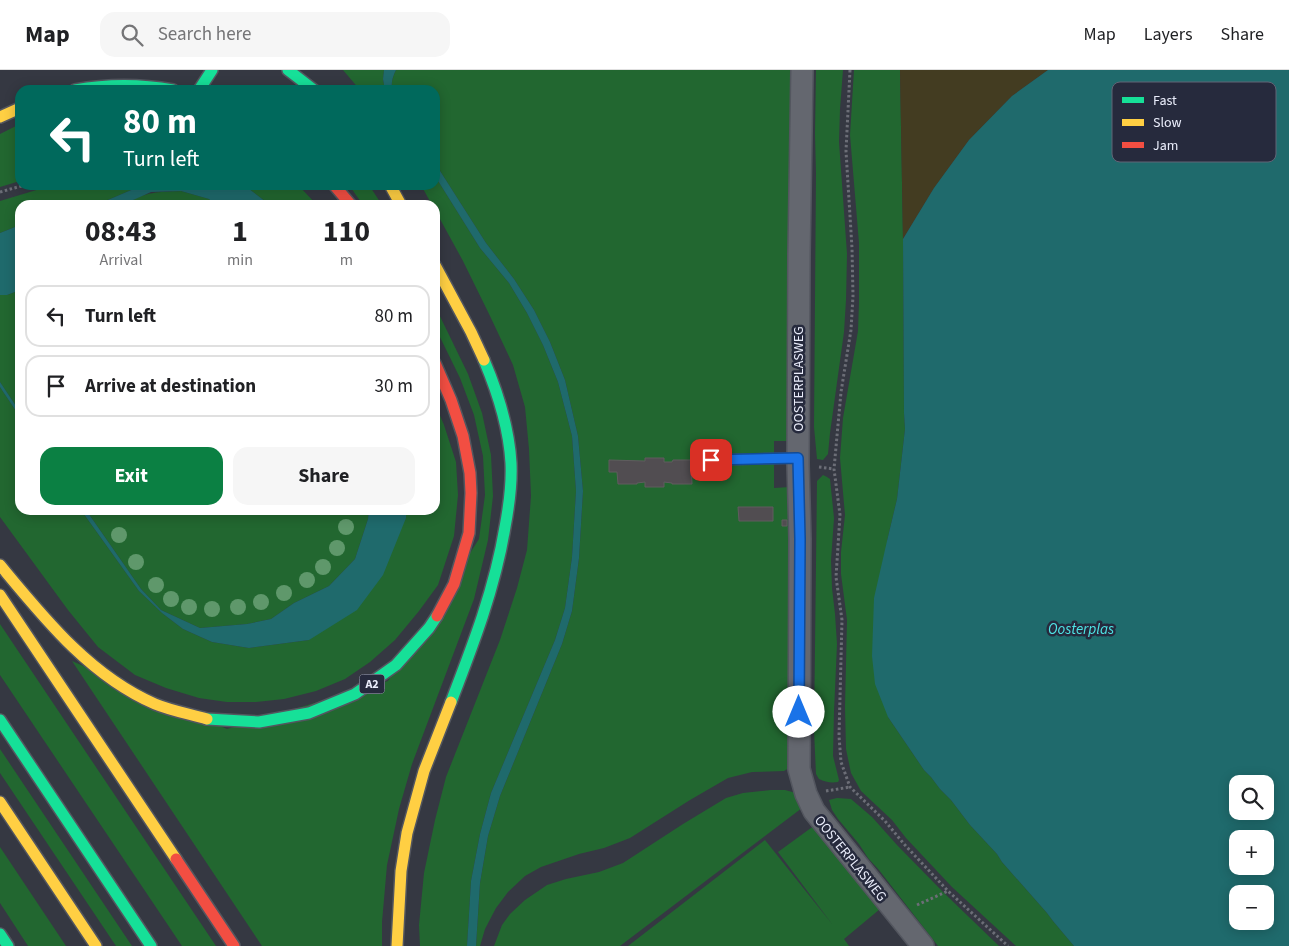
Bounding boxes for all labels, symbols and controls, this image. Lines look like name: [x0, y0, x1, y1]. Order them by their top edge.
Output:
search box: [100, 12, 450, 57]
text: Map: [25, 17, 70, 52]
icon: search: [118, 21, 146, 49]
text: Search here: [158, 21, 251, 48]
text: Map: [1084, 22, 1116, 47]
text: Layers: [1144, 22, 1193, 47]
text: Share: [1221, 22, 1264, 47]
legend: [1112, 82, 1276, 162]
text: Fast: [1153, 91, 1177, 111]
text: 80 m: [123, 97, 197, 147]
icon: left: [40, 105, 105, 170]
text: Slow: [1153, 113, 1182, 133]
text: Jam: [1153, 136, 1178, 156]
text: Turn left: [123, 143, 199, 175]
text: 08:43: [85, 210, 157, 253]
text: 1: [232, 210, 248, 253]
text: 110: [323, 210, 370, 253]
text: Arrival: [99, 249, 142, 271]
text: min: [227, 249, 253, 271]
text: m: [340, 249, 353, 271]
icon: left: [42, 302, 70, 330]
text: Turn left: [85, 303, 156, 330]
text: 80 m: [375, 303, 413, 330]
street label: OOSTERPLASWEG: [789, 326, 809, 432]
icon: arrive: [42, 372, 70, 400]
text: Arrive at destination: [85, 373, 256, 400]
text: 30 m: [375, 373, 413, 400]
pin: [690, 439, 732, 481]
icon: arrive: [697, 446, 725, 474]
button: Exit: [40, 447, 223, 505]
button: Share: [233, 447, 415, 505]
water label: Oosterplas: [1048, 619, 1114, 640]
road number: A2: [360, 674, 384, 694]
position arrow: [772, 685, 824, 737]
map controls: [1229, 775, 1274, 930]
button: search: [1229, 775, 1274, 820]
street label: OOSTERPLASWEG: [809, 811, 891, 906]
button: +: [1229, 830, 1274, 875]
button: −: [1229, 885, 1274, 930]

